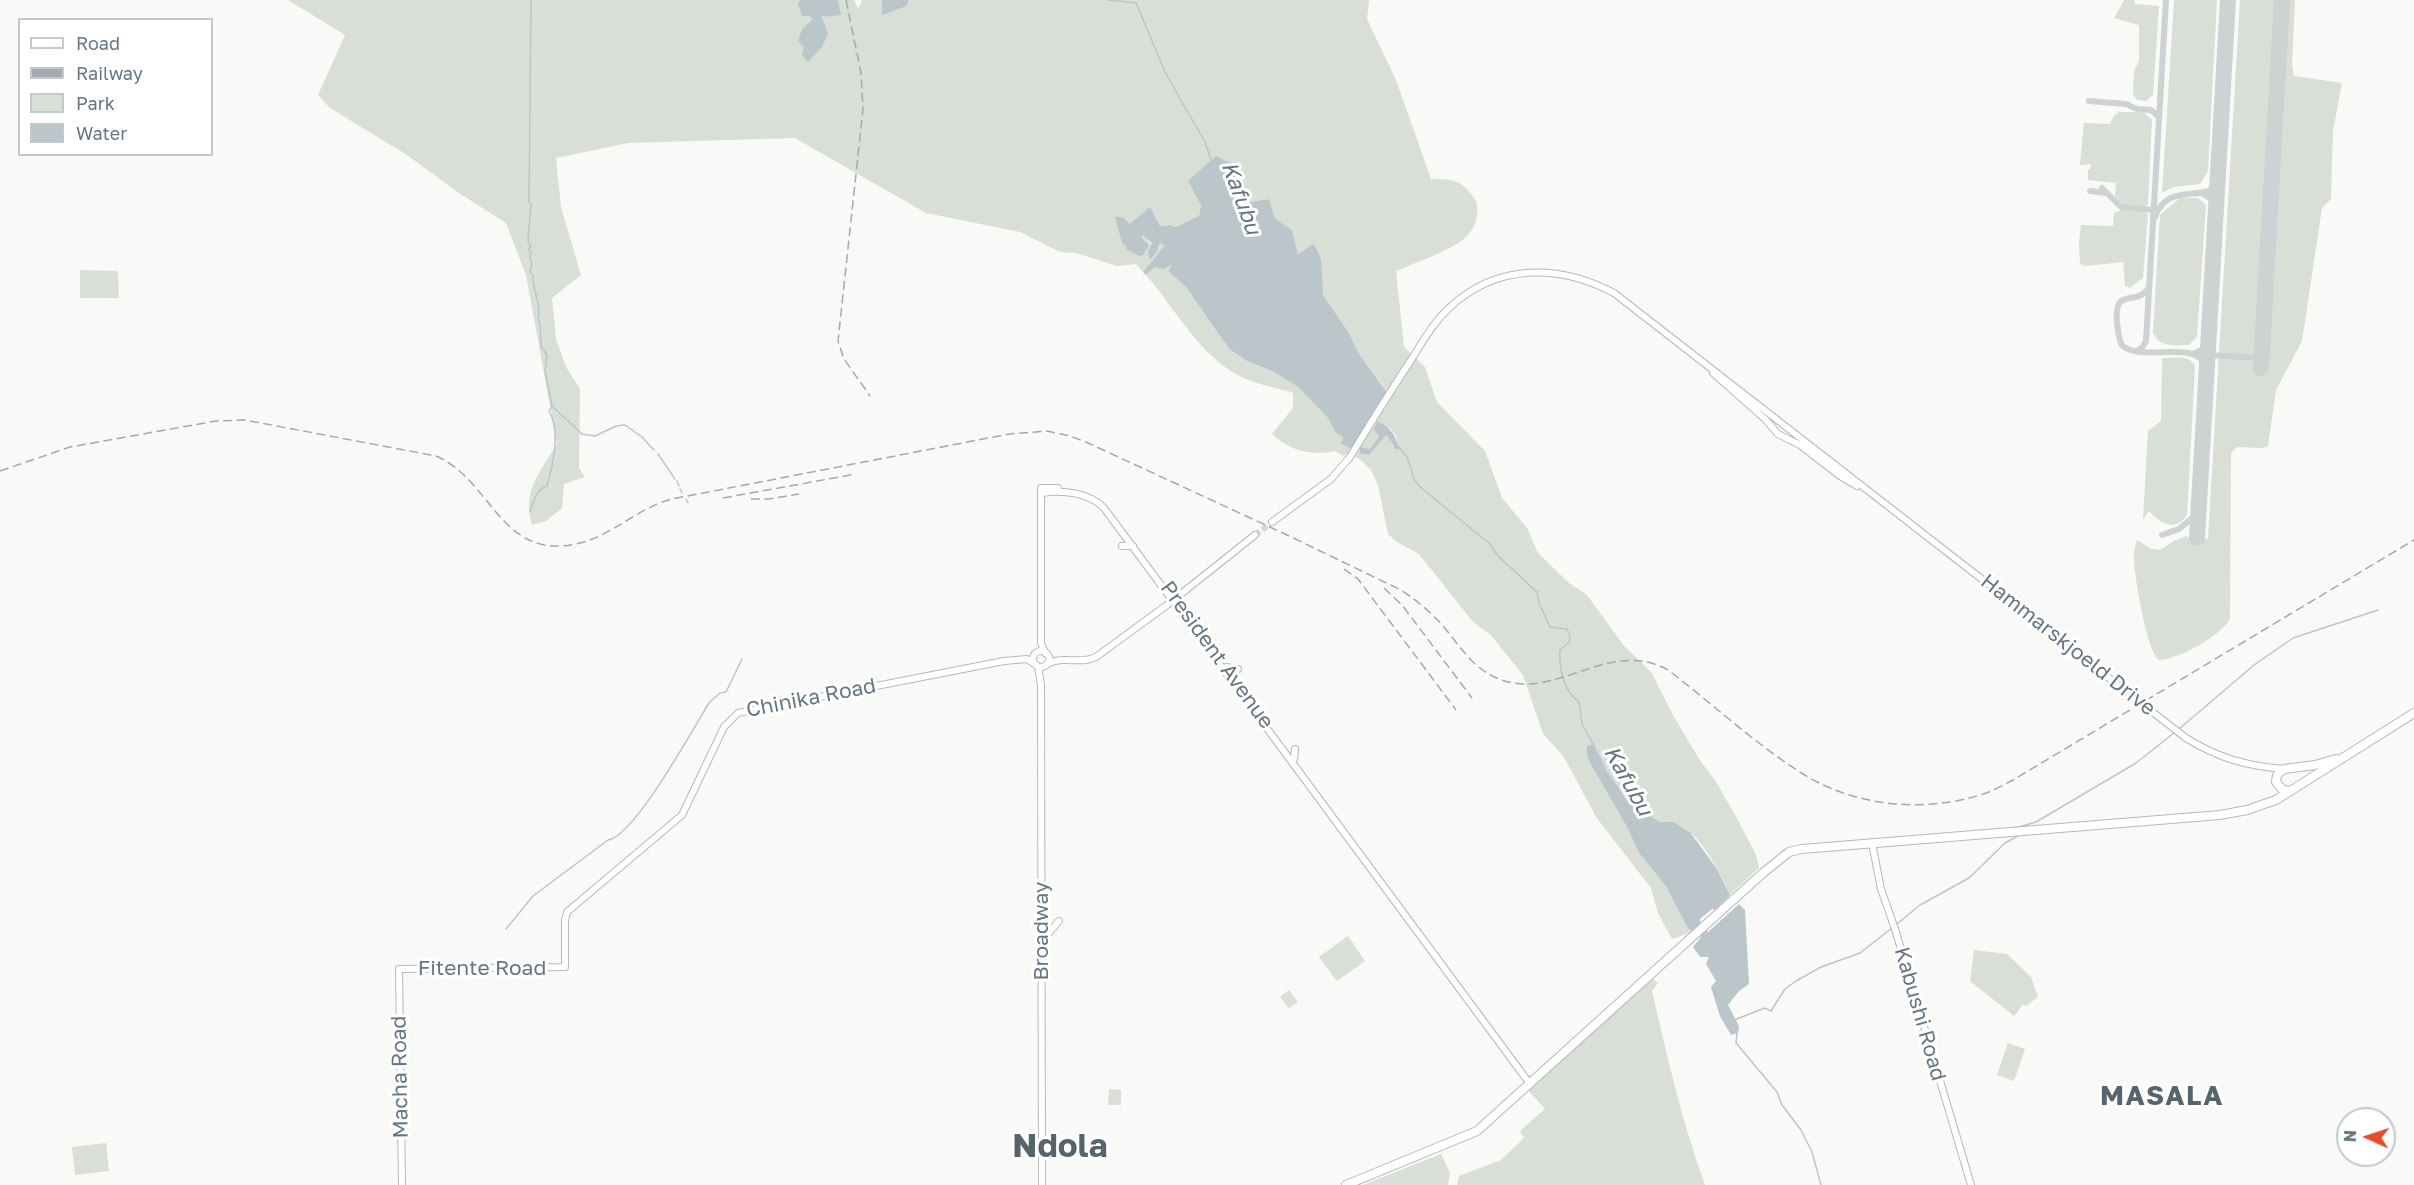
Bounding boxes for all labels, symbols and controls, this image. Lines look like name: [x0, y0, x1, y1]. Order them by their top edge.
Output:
legend: [18, 18, 213, 156]
text: Road: [76, 32, 120, 54]
text: Railway: [76, 62, 143, 84]
text: Park: [76, 92, 115, 114]
text: Water: [76, 122, 127, 144]
water label: Kafubu: [1216, 158, 1266, 238]
street label: Hammarskjoeld Drive: [1975, 569, 2161, 721]
street label: President Avenue: [1155, 576, 1279, 734]
street label: Chinika Road: [744, 673, 878, 723]
water label: Kafubu: [1598, 742, 1658, 820]
street label: Broadway: [1028, 881, 1054, 981]
street label: Kabushi Road: [1889, 944, 1951, 1084]
street label: Fitente Road: [418, 955, 546, 981]
street label: Macha Road: [386, 1015, 414, 1139]
district label: MASALA: [2100, 1080, 2224, 1112]
north arrow: [2336, 1107, 2396, 1167]
district label: Ndola: [1012, 1127, 1108, 1167]
text: N: [2340, 1130, 2360, 1143]

